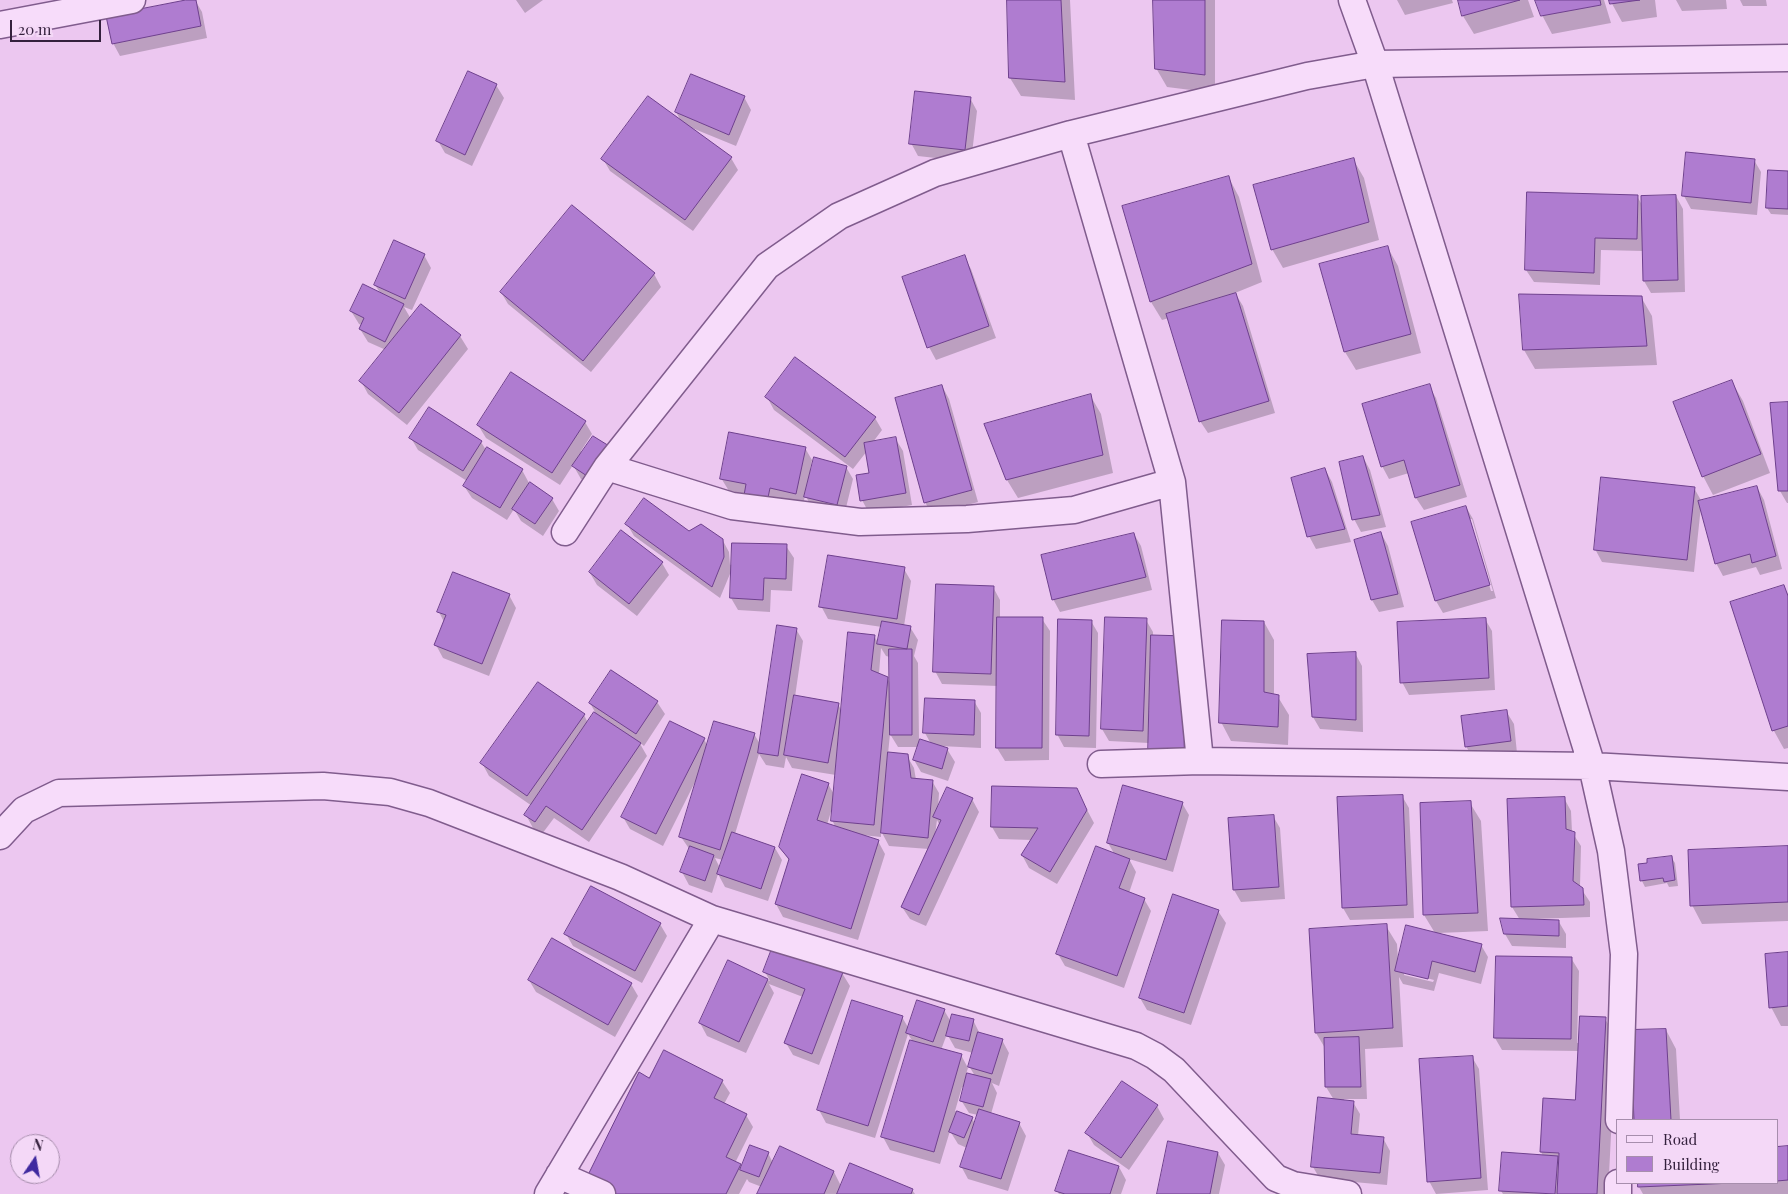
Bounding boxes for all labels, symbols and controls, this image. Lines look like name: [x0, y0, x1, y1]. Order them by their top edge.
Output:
scale bar: [12, 10, 104, 42]
text: 20 m: [18, 19, 51, 39]
legend: [1616, 1119, 1778, 1184]
text: Road: [1663, 1129, 1697, 1149]
north arrow: [10, 1134, 60, 1184]
text: N: [31, 1134, 45, 1155]
text: Building: [1663, 1154, 1719, 1174]

